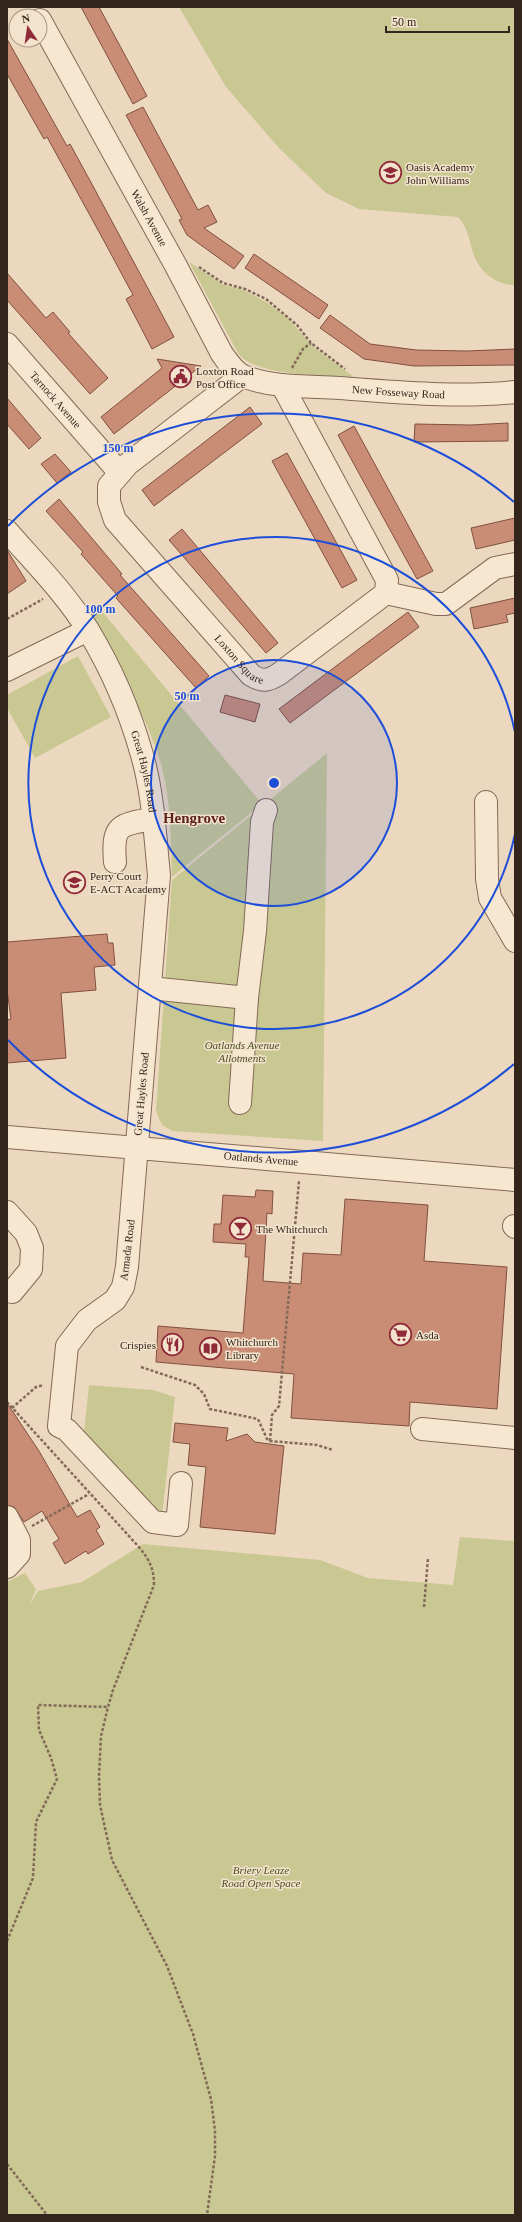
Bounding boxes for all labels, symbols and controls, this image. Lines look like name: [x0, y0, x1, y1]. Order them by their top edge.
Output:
north arrow: [8, 8, 48, 48]
scale bar: [386, 8, 509, 34]
text: N: [21, 12, 31, 25]
text: 50 m: [392, 15, 417, 29]
school or university icon: Oasis Academy John Williams: [378, 160, 404, 186]
place label: Oasis Academy John Williams: [406, 161, 475, 186]
street label: Walsh Avenue: [129, 187, 170, 248]
public building icon: Loxton Road Post Office: [167, 364, 193, 390]
place label: Loxton Road Post Office: [196, 365, 254, 390]
street label: Tarnock Avenue: [28, 369, 84, 431]
street label: New Fosseway Road: [352, 383, 446, 400]
text: 150 m: [103, 441, 134, 455]
text: 100 m: [85, 602, 116, 616]
street label: Loxton Square: [212, 632, 265, 686]
text: 50 m: [175, 689, 200, 703]
street label: Great Hayles Road: [129, 729, 159, 813]
centre of rings: [267, 776, 281, 790]
district label: Hengrove: [163, 810, 225, 826]
school or university icon: Perry Court E-ACT Academy: [61, 869, 87, 895]
place label: Perry Court E-ACT Academy: [90, 870, 167, 895]
park label: Oatlands Avenue Allotments: [205, 1039, 279, 1064]
street label: Great Hayles Road: [131, 1051, 151, 1136]
street label: Oatlands Avenue: [223, 1149, 299, 1168]
bar icon: The Whitchurch: [227, 1216, 253, 1242]
street label: Armada Road: [117, 1218, 137, 1281]
place label: The Whitchurch: [256, 1223, 328, 1235]
supermarket icon: Asda: [387, 1322, 413, 1348]
place label: Asda: [416, 1329, 439, 1341]
restaurant icon: Crispies: [159, 1332, 185, 1358]
library icon: Whitchurch Library: [198, 1335, 224, 1361]
place label: Whitchurch Library: [226, 1336, 278, 1361]
place label: Crispies: [120, 1339, 156, 1351]
park label: Briery Leaze Road Open Space: [221, 1864, 301, 1889]

